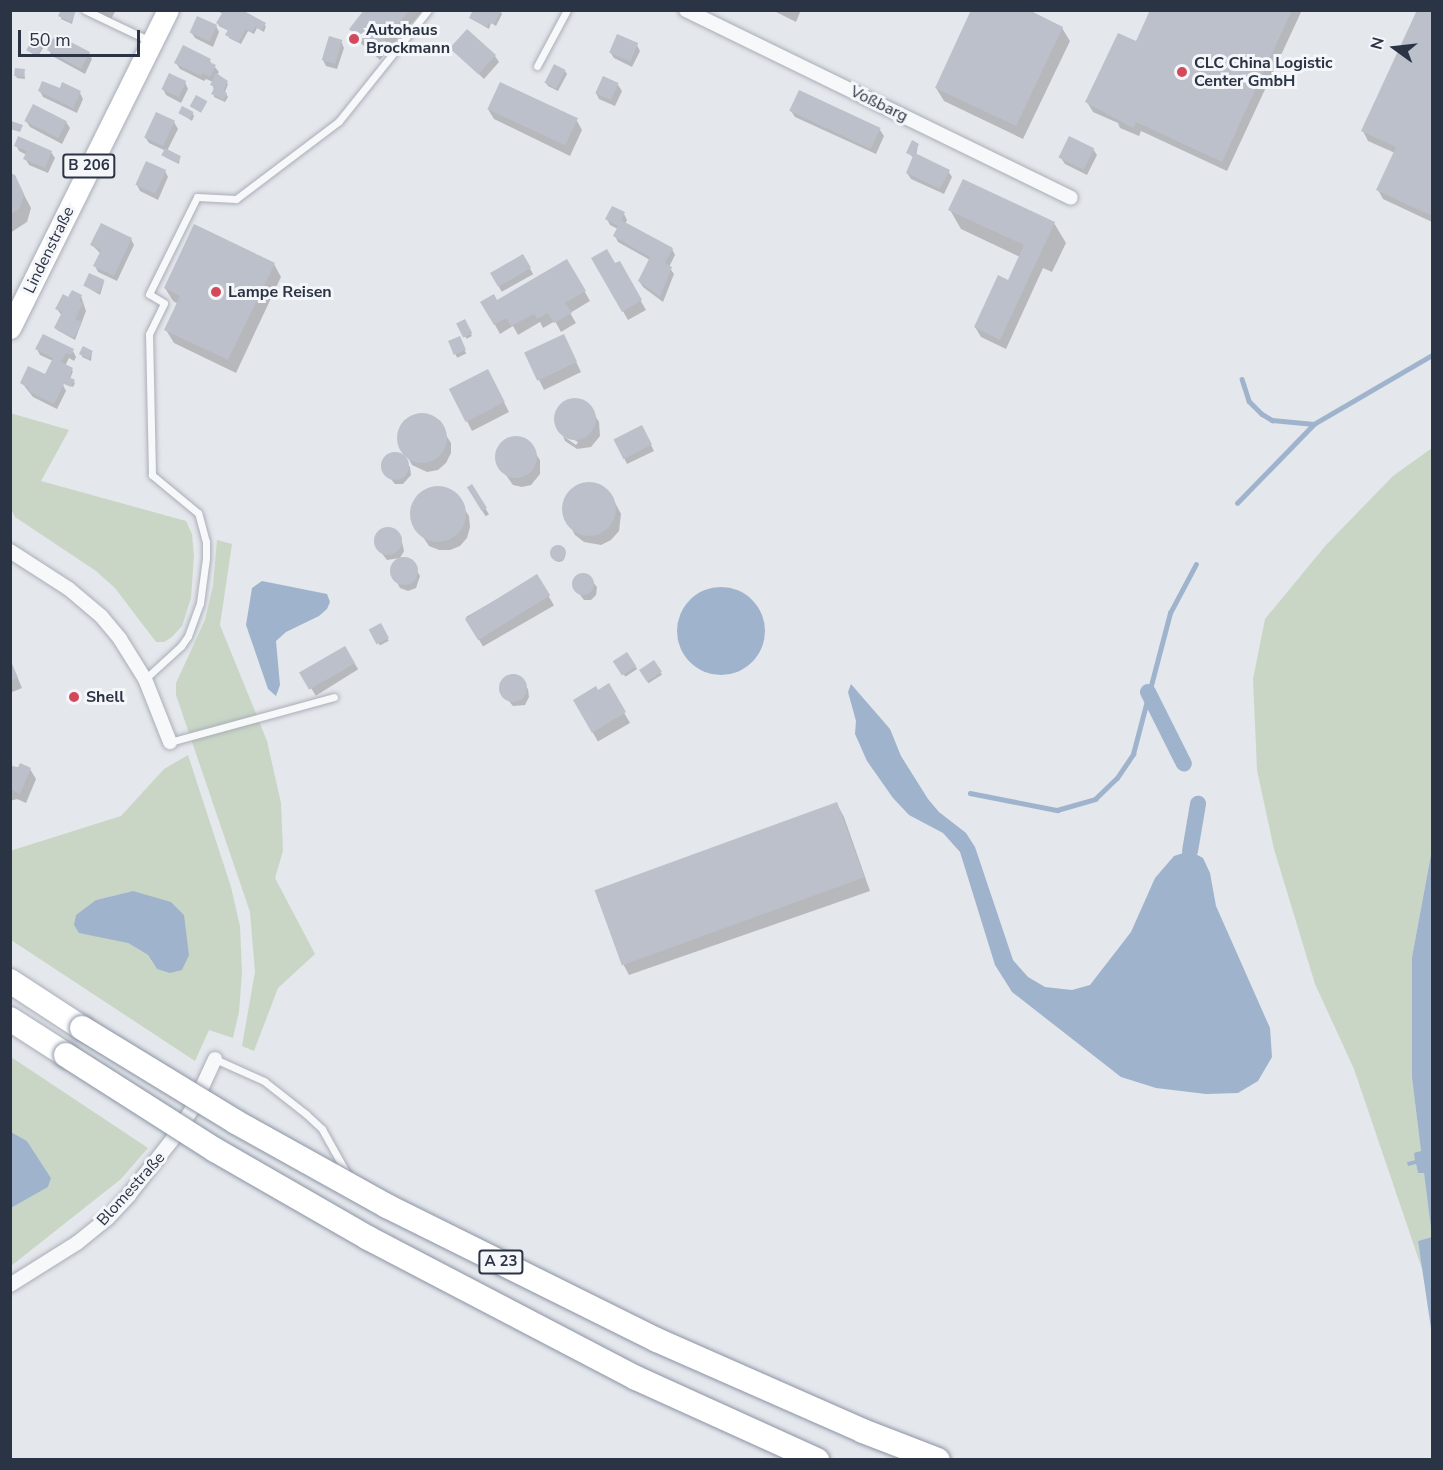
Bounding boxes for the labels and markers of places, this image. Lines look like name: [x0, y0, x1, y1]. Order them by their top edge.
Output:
place label: Autohaus Brockmann: [366, 20, 450, 58]
marker: Autohaus Brockmann: [347, 32, 361, 46]
place label: CLC China Logistic Center GmbH: [1194, 53, 1333, 91]
marker: CLC China Logistic Center GmbH: [1175, 65, 1189, 79]
place label: Lampe Reisen: [228, 282, 332, 302]
marker: Lampe Reisen: [209, 285, 223, 299]
place label: Shell: [86, 687, 124, 707]
marker: Shell: [67, 690, 81, 704]

